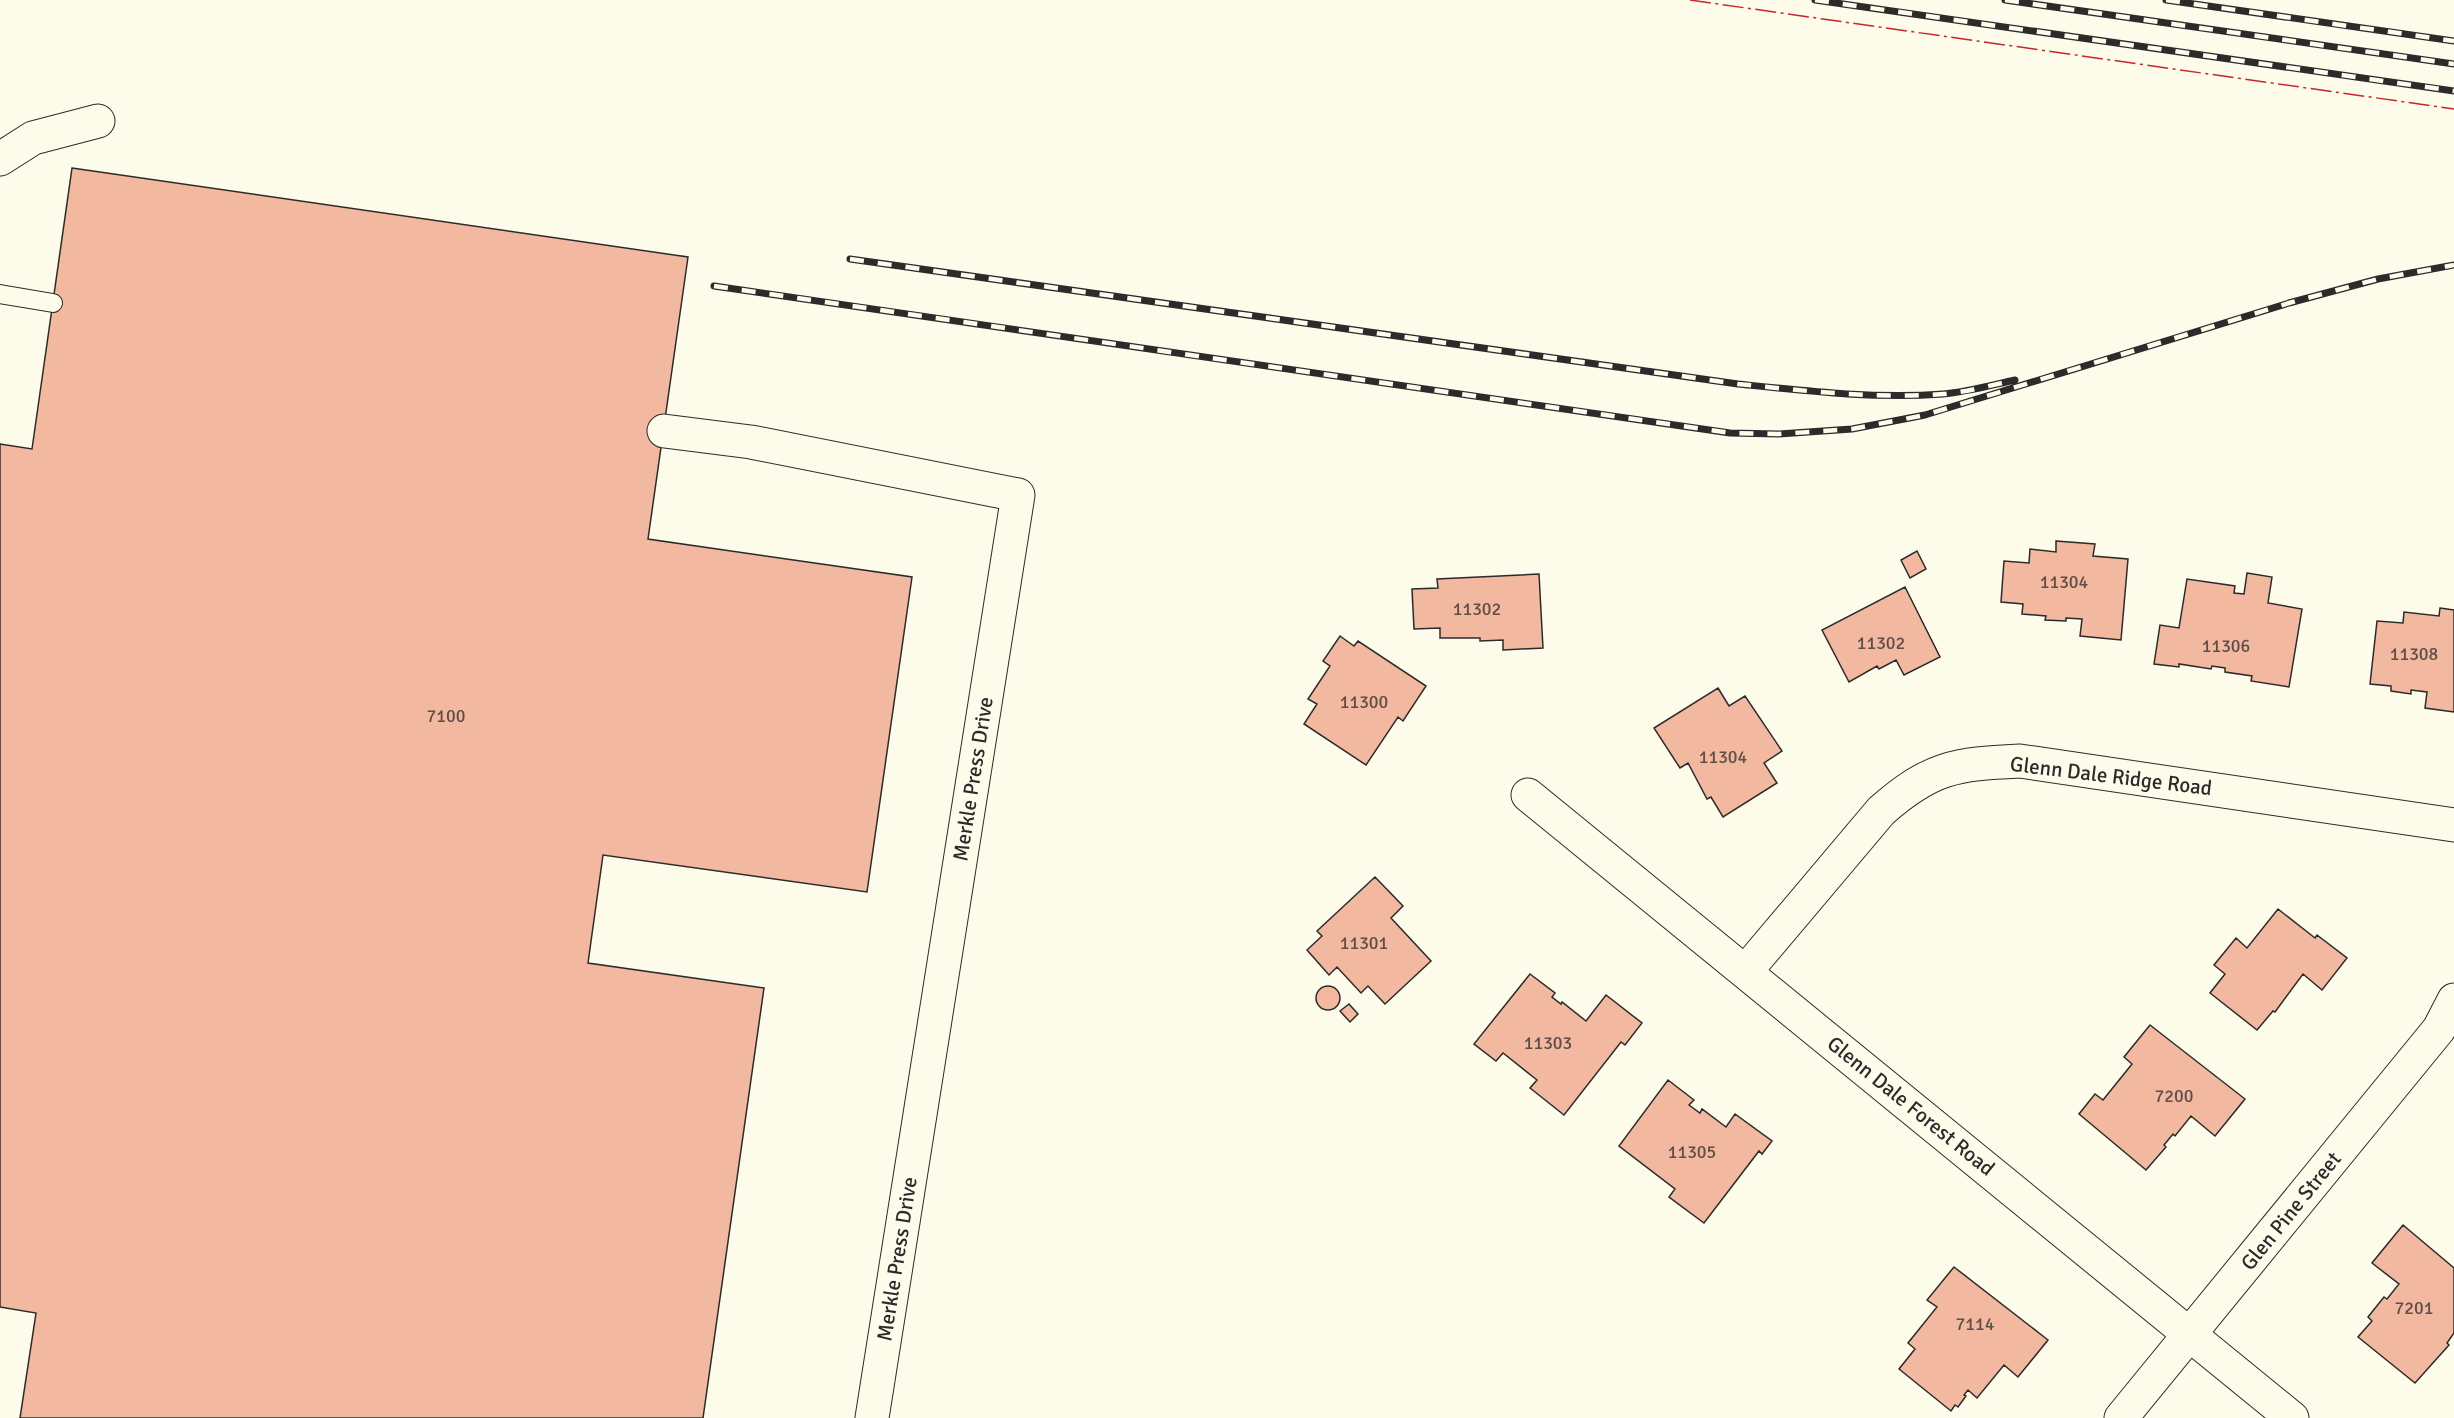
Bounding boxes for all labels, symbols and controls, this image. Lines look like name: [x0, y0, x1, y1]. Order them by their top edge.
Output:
house number: 11304: [2040, 571, 2089, 593]
house number: 11302: [1453, 598, 1501, 620]
house number: 11302: [1857, 632, 1905, 654]
house number: 11306: [2202, 635, 2250, 657]
house number: 11308: [2390, 643, 2438, 665]
house number: 11300: [1340, 691, 1388, 713]
street label: Merkle Press Drive: [947, 695, 999, 863]
house number: 7100: [427, 705, 465, 727]
house number: 11304: [1699, 746, 1748, 768]
street label: Glenn Dale Ridge Road: [2009, 751, 2213, 801]
house number: 11301: [1340, 932, 1388, 954]
street label: Glenn Dale Forest Road: [1822, 1030, 2000, 1182]
house number: 11303: [1524, 1032, 1572, 1054]
house number: 7200: [2155, 1085, 2193, 1107]
house number: 11305: [1668, 1141, 1716, 1163]
street label: Glen Pine Street: [2235, 1146, 2347, 1276]
street label: Merkle Press Drive: [871, 1175, 923, 1343]
house number: 7201: [2395, 1297, 2433, 1319]
house number: 7114: [1956, 1313, 1995, 1335]

